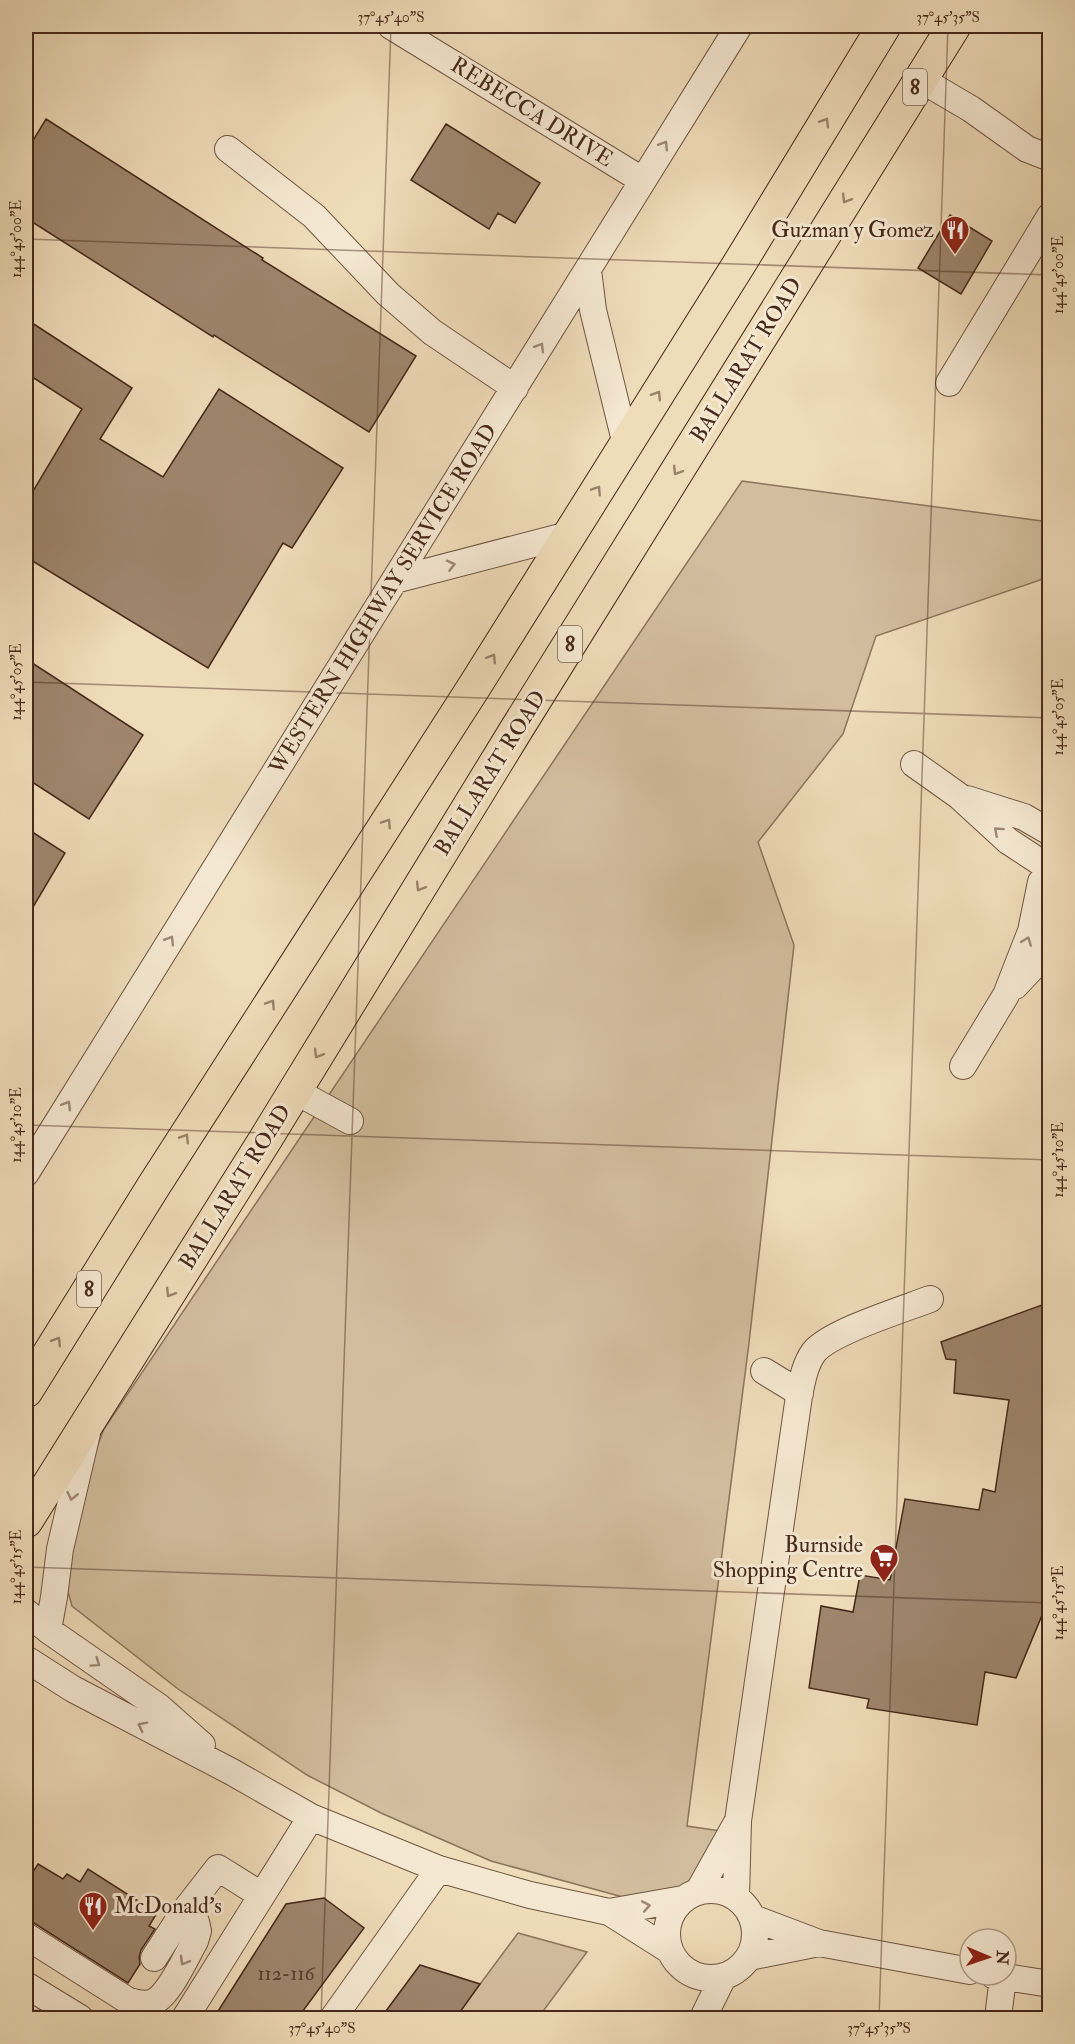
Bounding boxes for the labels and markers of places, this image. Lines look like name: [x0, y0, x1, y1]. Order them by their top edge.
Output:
restaurant icon: Guzman y Gomez: [939, 214, 971, 256]
place label: Guzman y Gomez: [771, 216, 934, 244]
place label: Burnside Shopping Centre: [713, 1531, 863, 1585]
supermarket icon: Burnside Shopping Centre: [868, 1542, 900, 1584]
restaurant icon: McDonald's: [77, 1890, 109, 1932]
place label: McDonald's: [114, 1892, 222, 1920]

